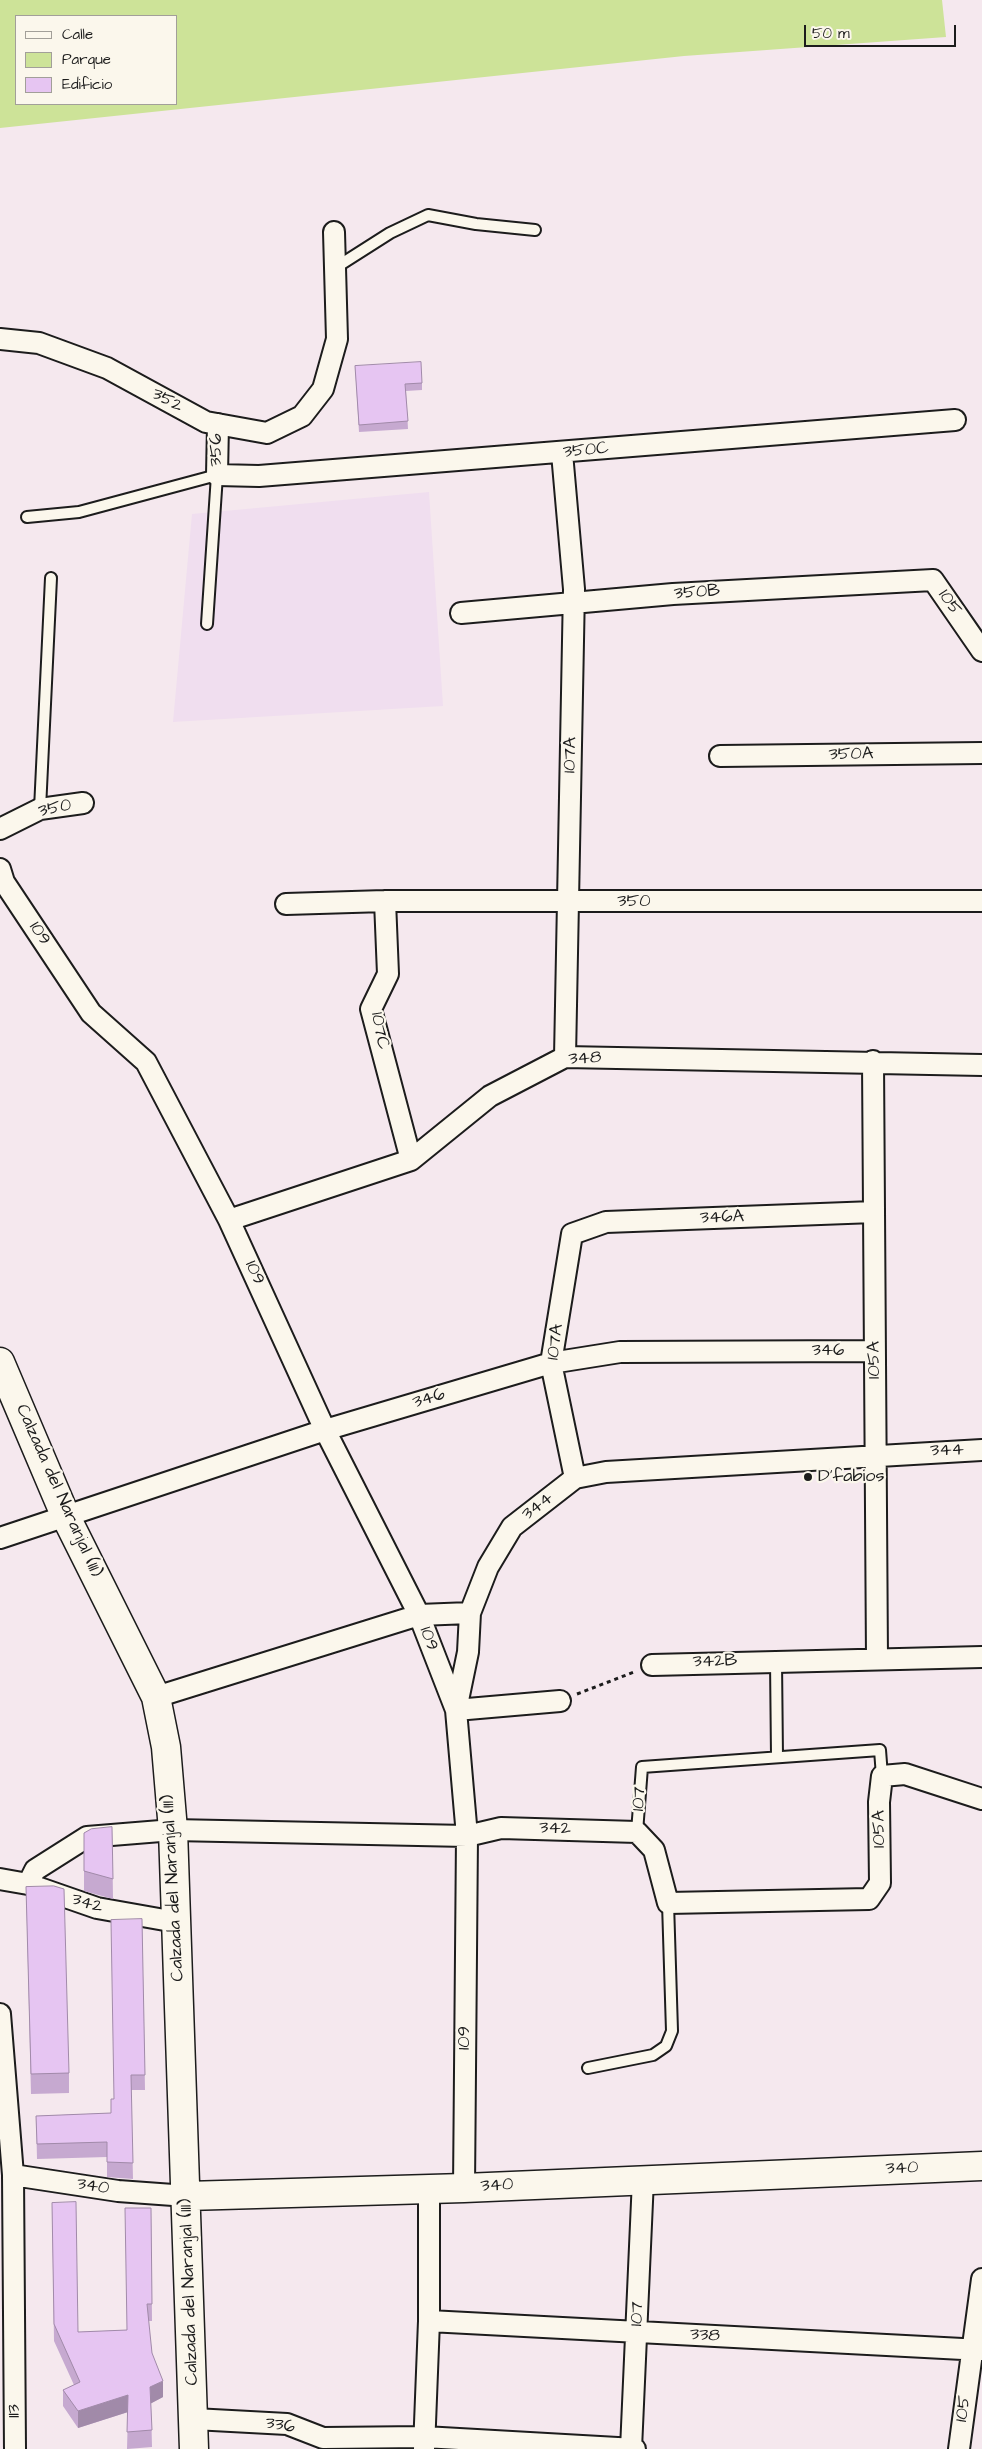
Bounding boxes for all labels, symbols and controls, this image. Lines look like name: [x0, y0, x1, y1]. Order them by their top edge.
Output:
legend: [15, 15, 178, 105]
scale bar: [807, 15, 960, 47]
text: 50 m: [812, 23, 850, 44]
text: Calle: [62, 24, 93, 45]
text: Parque: [62, 49, 111, 70]
text: Edificio: [62, 74, 112, 95]
street label: 352: [148, 384, 186, 418]
street label: 356: [206, 433, 228, 467]
street label: 350C: [562, 438, 610, 464]
street label: 350B: [673, 581, 721, 605]
street label: 105: [933, 586, 965, 620]
street label: 107A: [560, 737, 582, 773]
street label: 350A: [828, 744, 874, 766]
street label: 350: [36, 795, 74, 823]
street label: 350: [617, 891, 651, 913]
street label: 109: [23, 918, 55, 950]
street label: 107C: [365, 1011, 393, 1051]
street label: 348: [568, 1047, 602, 1071]
street label: 346A: [700, 1206, 744, 1230]
street label: 109: [239, 1258, 269, 1288]
street label: 107A: [543, 1323, 569, 1361]
street label: 346: [812, 1340, 844, 1362]
street label: 105A: [864, 1341, 886, 1379]
street label: 346: [410, 1384, 448, 1414]
street label: Calzada del Naranjal (111): [10, 1401, 106, 1581]
street label: 344: [930, 1440, 964, 1462]
place label: D'fabios: [818, 1466, 884, 1488]
marker: D'fabios: [802, 1471, 814, 1483]
street label: 344: [518, 1488, 558, 1526]
street label: 109: [414, 1624, 442, 1654]
street label: 342B: [693, 1651, 737, 1673]
street label: 107: [628, 1786, 652, 1812]
street label: Calzada del Naranjal (111): [158, 1794, 190, 1982]
street label: 105A: [869, 1810, 891, 1848]
street label: 342: [539, 1818, 571, 1840]
street label: 342: [69, 1889, 105, 1919]
street label: 109: [454, 2026, 476, 2050]
street label: 340: [885, 2158, 919, 2180]
street label: 340: [75, 2174, 111, 2200]
street label: 340: [480, 2174, 514, 2198]
street label: Calzada del Naranjal (111): [176, 2198, 204, 2386]
street label: 107: [627, 2301, 649, 2327]
street label: 338: [689, 2324, 721, 2348]
street label: 105: [951, 2394, 977, 2424]
street label: 113: [4, 2404, 26, 2418]
street label: 336: [264, 2413, 296, 2439]

